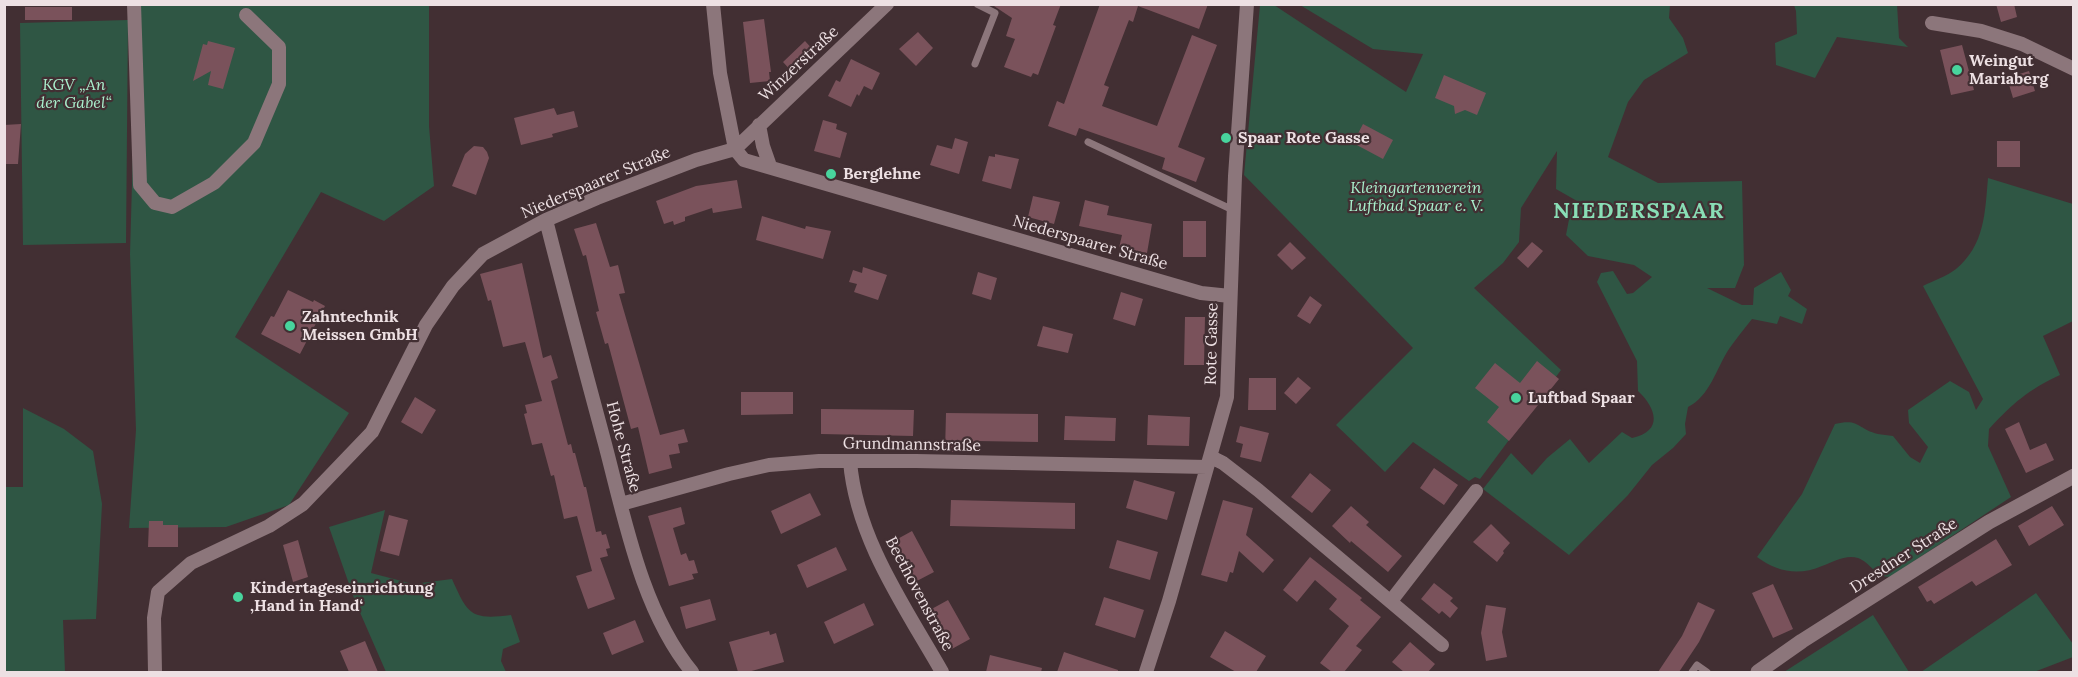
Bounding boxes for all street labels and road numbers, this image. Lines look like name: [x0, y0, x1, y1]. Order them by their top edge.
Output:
street label: Winzerstraße: [755, 22, 843, 106]
street label: Niederspaarer Straße: [518, 143, 674, 223]
street label: Niederspaarer Straße: [1010, 212, 1170, 274]
street label: Rote Gasse: [1202, 303, 1222, 385]
street label: Hohe Straße: [602, 399, 644, 495]
street label: Grundmannstraße: [843, 434, 981, 456]
street label: Dresdner Straße: [1847, 514, 1961, 598]
street label: Beethovenstraße: [881, 534, 957, 654]

